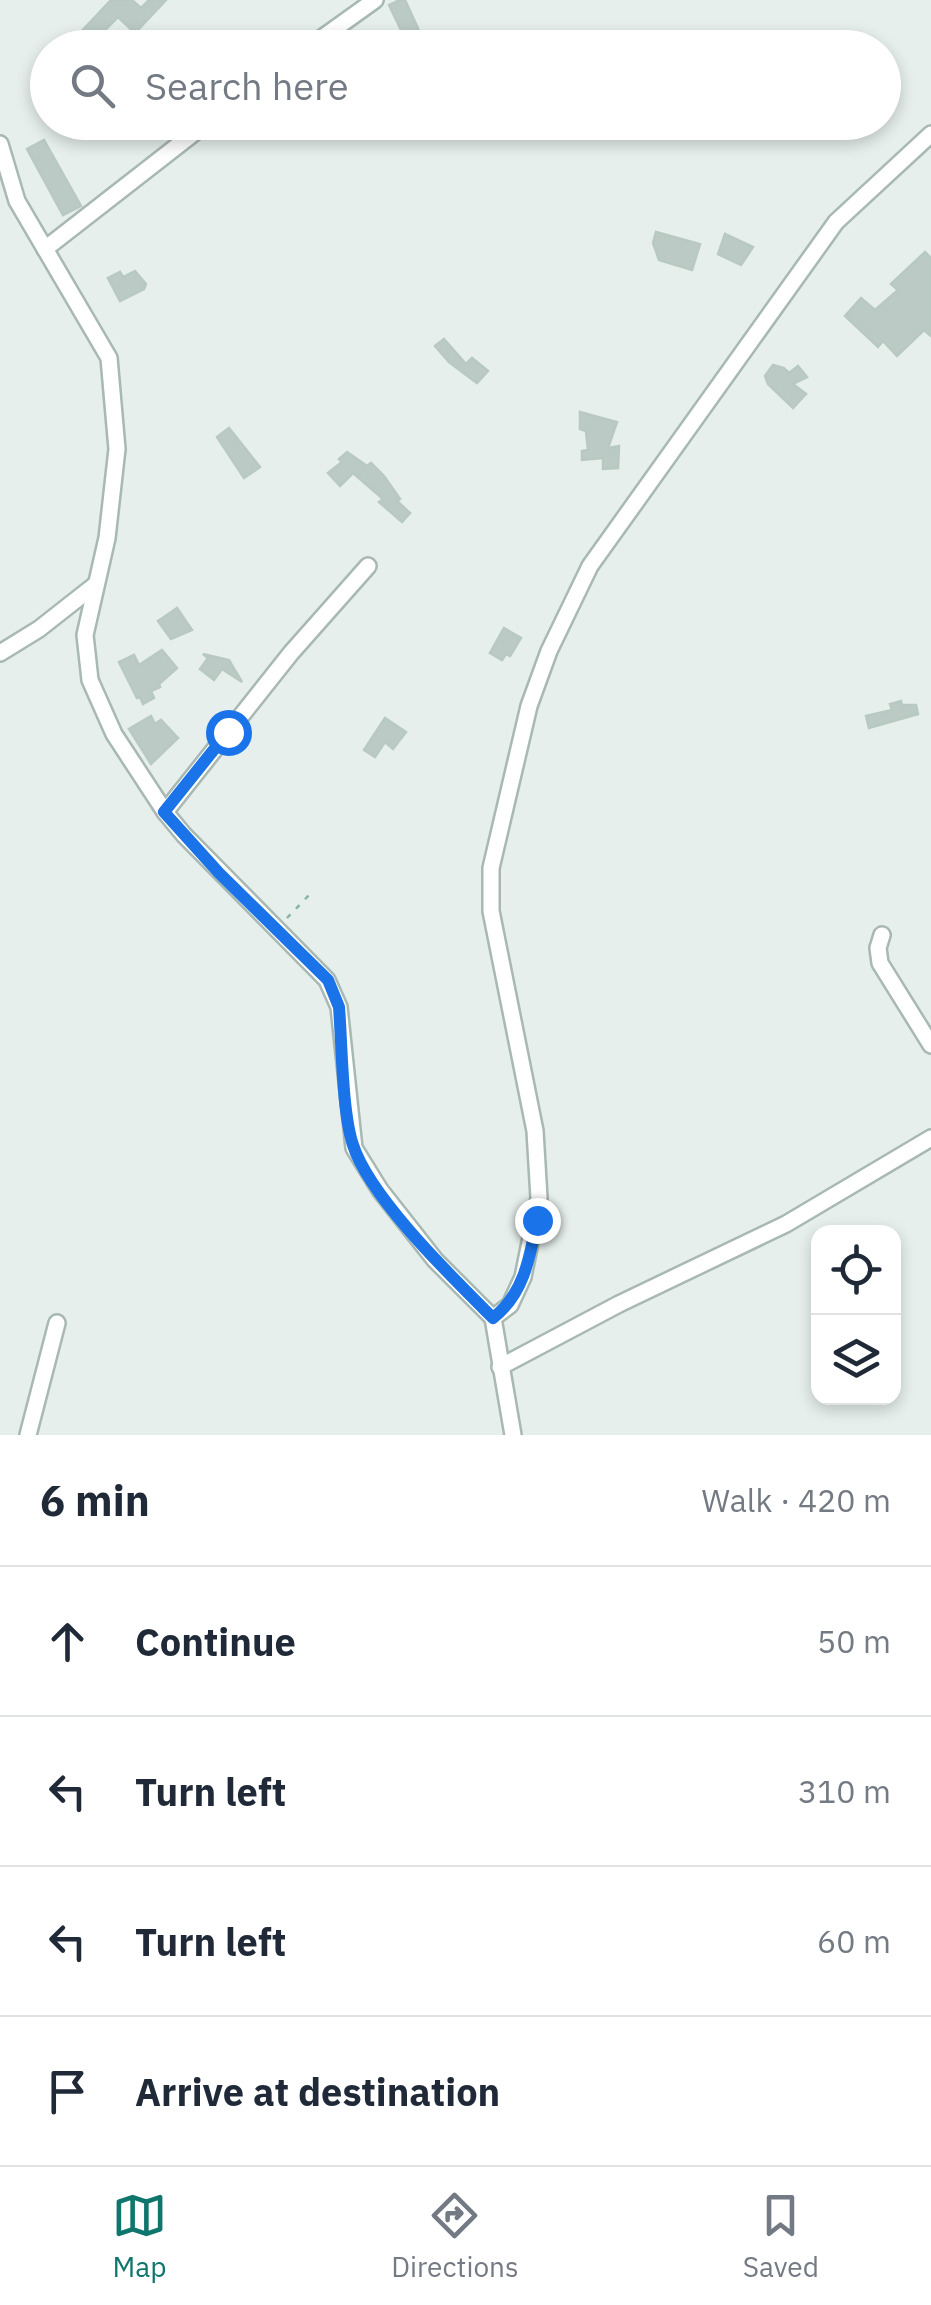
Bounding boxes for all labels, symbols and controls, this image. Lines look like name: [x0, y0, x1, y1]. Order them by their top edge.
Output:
search box: [30, 30, 901, 140]
icon: search: [65, 58, 120, 113]
text: Search here: [145, 61, 349, 110]
route start: [206, 710, 252, 756]
route end: [515, 1198, 561, 1244]
map controls: [811, 1225, 901, 1405]
button: locate: [811, 1225, 901, 1315]
button: layers: [811, 1315, 901, 1405]
text: 6 min: [40, 1473, 150, 1528]
text: Walk · 420 m: [702, 1479, 891, 1521]
icon: ahead: [40, 1614, 95, 1669]
text: Continue: [135, 1617, 296, 1666]
text: 50 m: [817, 1620, 891, 1662]
icon: left: [40, 1764, 95, 1819]
text: Turn left: [135, 1767, 286, 1816]
text: 310 m: [798, 1770, 891, 1812]
icon: left: [40, 1914, 95, 1969]
text: Turn left: [135, 1917, 286, 1966]
text: 60 m: [817, 1920, 891, 1962]
icon: arrive: [40, 2064, 95, 2119]
text: Arrive at destination: [135, 2067, 500, 2116]
tab: Map: [112, 2188, 167, 2285]
tab: Directions: [391, 2188, 519, 2285]
tab: Saved: [743, 2188, 819, 2285]

